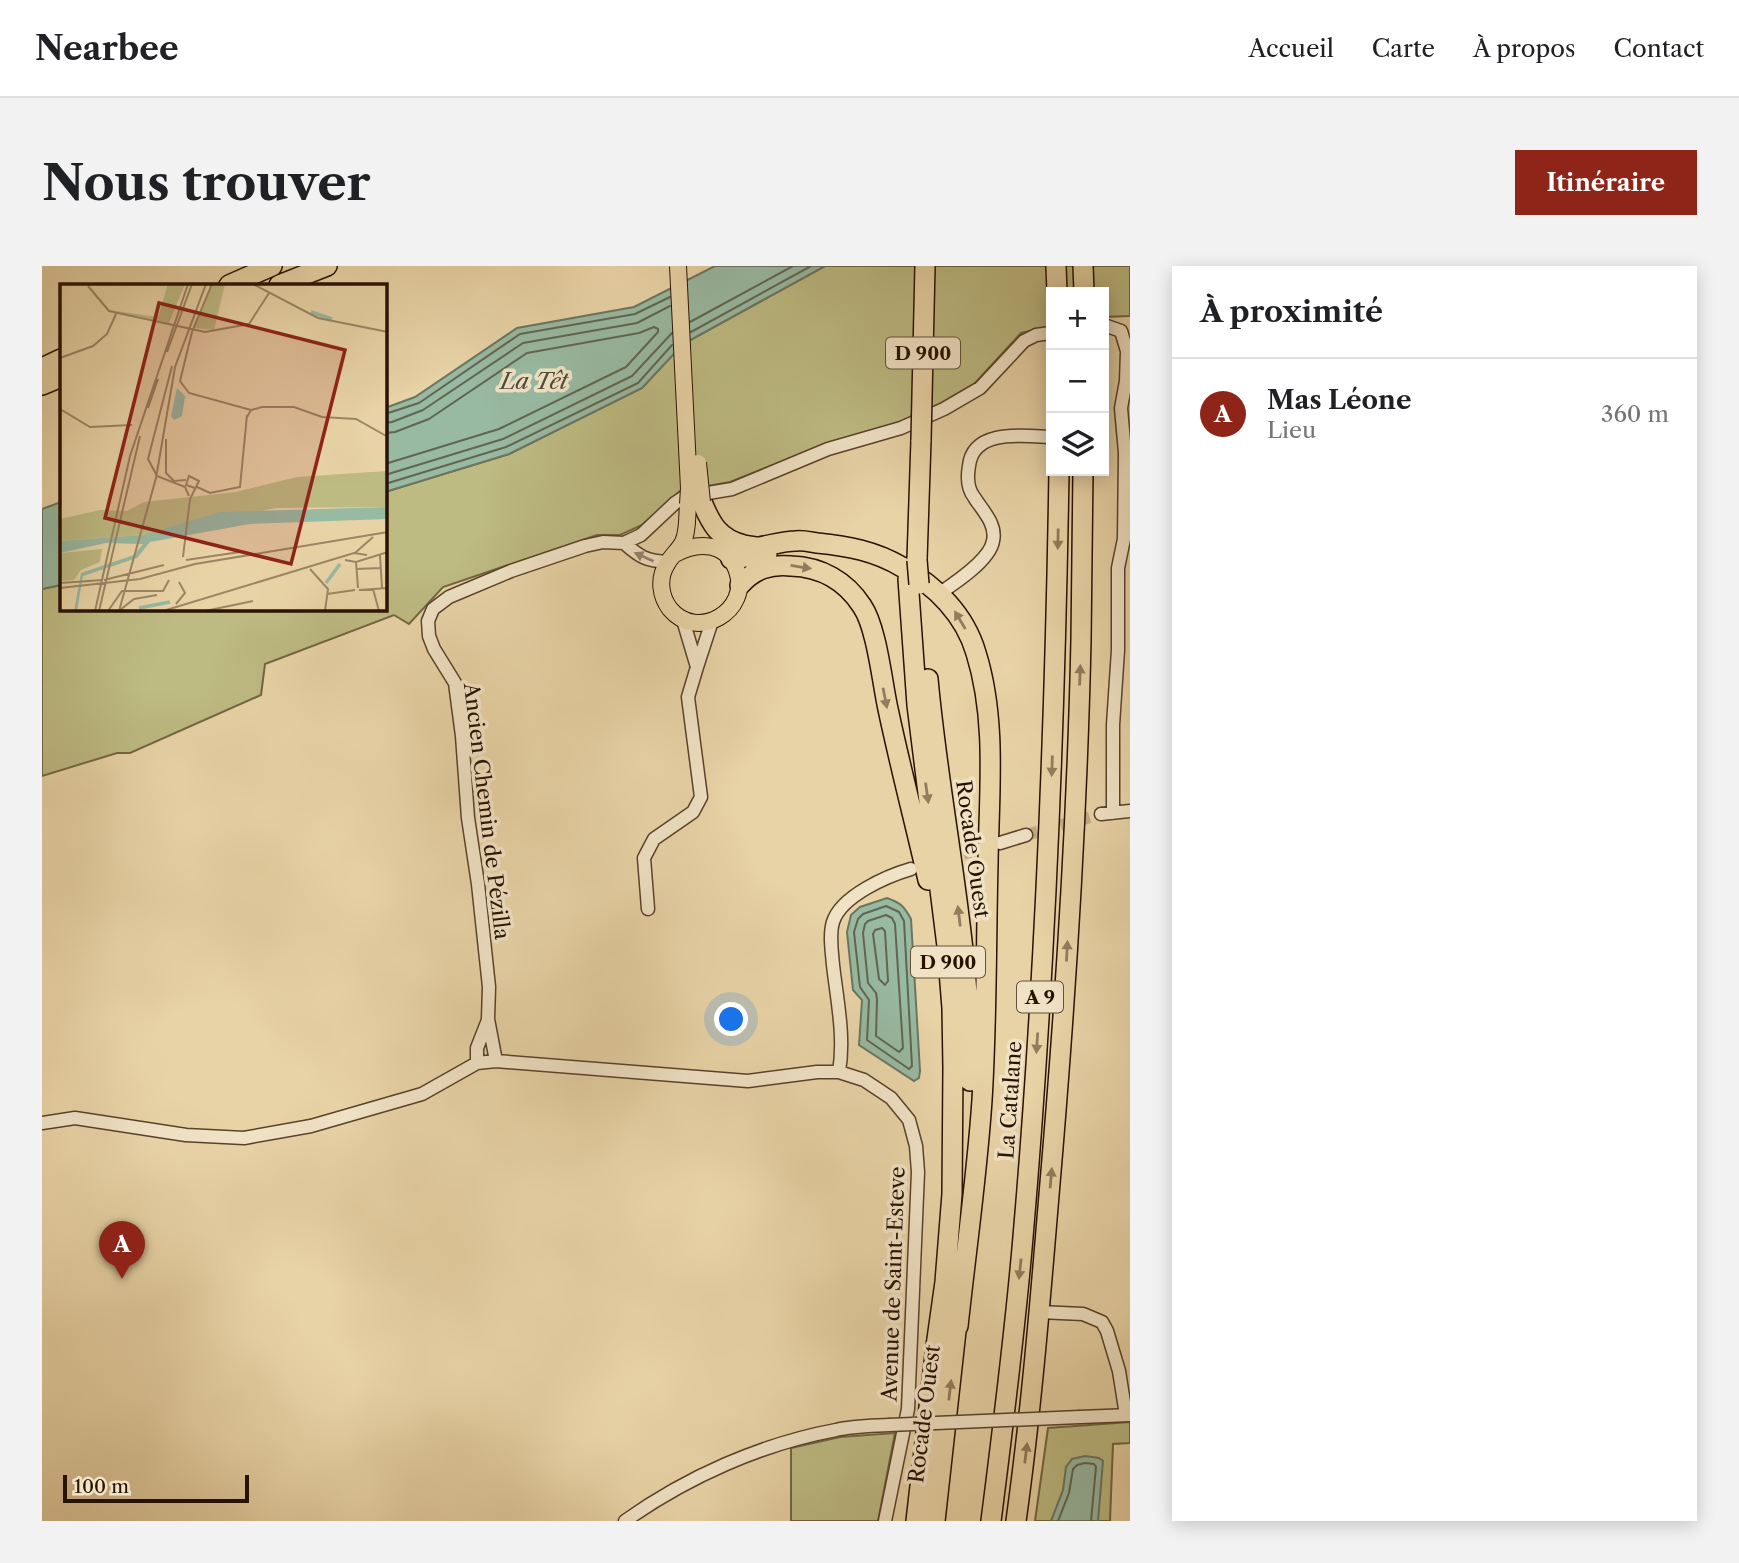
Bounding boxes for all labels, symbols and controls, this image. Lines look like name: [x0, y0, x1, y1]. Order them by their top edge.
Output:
text: Nearbee: [35, 28, 179, 69]
text: Accueil: [1249, 34, 1334, 63]
text: Carte: [1372, 34, 1435, 63]
text: À propos: [1473, 34, 1576, 63]
text: Contact: [1614, 34, 1704, 63]
button: Itinéraire: [1515, 150, 1697, 215]
text: Nous trouver: [42, 152, 370, 213]
inset map: [60, 284, 387, 611]
map controls: [1046, 287, 1109, 476]
button: +: [1046, 287, 1109, 350]
text: À proximité: [1200, 293, 1383, 330]
road number: D 900: [886, 338, 960, 368]
button: −: [1046, 350, 1109, 413]
water label: La Têt: [498, 367, 570, 395]
text: Mas Léone: [1267, 384, 1411, 416]
text: A: [1214, 400, 1232, 428]
text: 360 m: [1601, 400, 1669, 428]
button: layers: [1046, 413, 1109, 476]
text: Lieu: [1267, 416, 1316, 444]
one-way arrow: [1052, 528, 1064, 550]
one-way arrow: [633, 551, 654, 562]
one-way arrow: [790, 562, 812, 573]
one-way arrow: [954, 611, 966, 630]
one-way arrow: [1074, 664, 1085, 686]
street label: Ancien Chemin de Pézilla: [459, 680, 515, 942]
one-way arrow: [880, 687, 891, 709]
one-way arrow: [1046, 756, 1057, 778]
street label: Rocade Ouest: [951, 778, 995, 920]
one-way arrow: [921, 782, 932, 804]
one-way arrow: [954, 905, 965, 927]
one-way arrow: [1062, 940, 1073, 962]
road number: D 900: [911, 946, 985, 978]
road number: A 9: [1017, 982, 1063, 1012]
your location: [714, 1002, 748, 1036]
one-way arrow: [1031, 1032, 1042, 1054]
street label: La Catalane: [993, 1040, 1027, 1160]
street label: Avenue de Saint-Esteve: [876, 1166, 910, 1403]
one-way arrow: [1046, 1167, 1057, 1189]
pin: A: [99, 1221, 145, 1279]
one-way arrow: [1014, 1258, 1025, 1280]
street label: Rocade Ouest: [903, 1343, 945, 1484]
one-way arrow: [945, 1379, 956, 1401]
one-way arrow: [1020, 1442, 1031, 1464]
scale bar: [63, 1472, 248, 1504]
text: 100 m: [74, 1475, 129, 1498]

